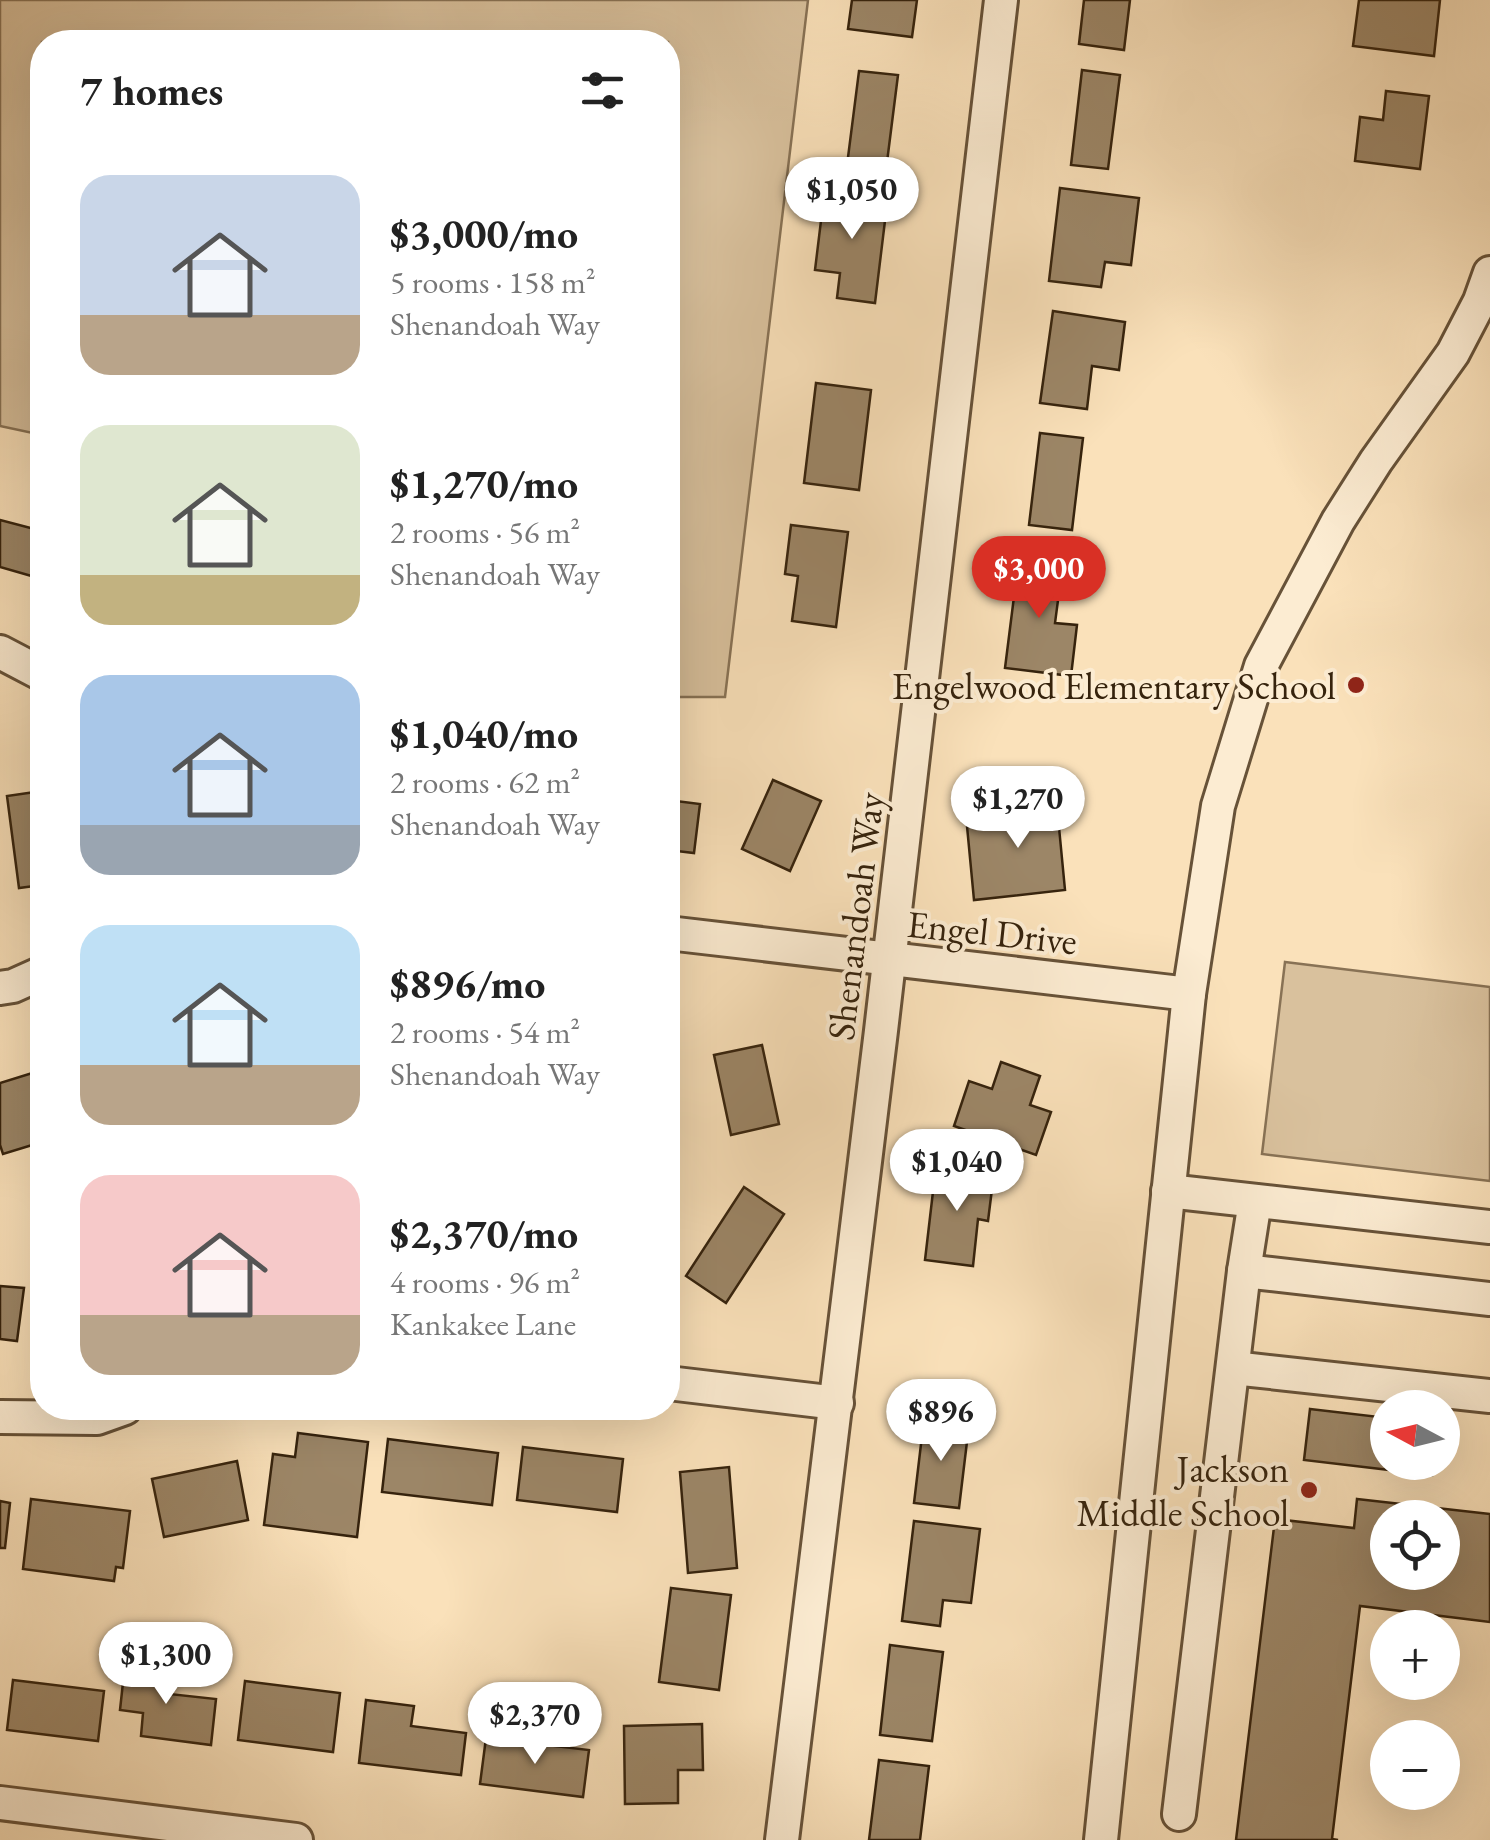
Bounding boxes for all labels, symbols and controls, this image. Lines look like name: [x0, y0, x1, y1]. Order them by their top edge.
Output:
text: 7 homes: [80, 63, 223, 118]
icon: filters: [575, 63, 630, 118]
pin: $1,050: [771, 157, 933, 242]
text: $1,050: [807, 168, 897, 210]
text: $3,000/mo: [390, 206, 578, 261]
icon: home: [160, 215, 280, 335]
text: 5 rooms · 158 m²: [390, 261, 596, 303]
text: Shenandoah Way: [390, 303, 600, 345]
text: $1,270/mo: [390, 456, 578, 511]
icon: home: [160, 465, 280, 585]
text: 2 rooms · 56 m²: [390, 511, 580, 553]
pin: $3,000: [958, 536, 1120, 621]
text: $3,000: [994, 547, 1084, 589]
text: Shenandoah Way: [390, 553, 600, 595]
place label: Engelwood Elementary School: [892, 661, 1336, 710]
marker: Engelwood Elementary School: [1345, 674, 1367, 696]
text: $1,040/mo: [390, 706, 578, 761]
icon: home: [160, 715, 280, 835]
text: 2 rooms · 62 m²: [390, 761, 580, 803]
pin: $1,270: [937, 766, 1099, 851]
text: $1,270: [973, 777, 1063, 819]
street label: Shenandoah Way: [815, 789, 895, 1043]
text: Shenandoah Way: [390, 803, 600, 845]
street label: Engel Drive: [905, 899, 1079, 965]
text: $896/mo: [390, 956, 546, 1011]
icon: home: [160, 965, 280, 1085]
text: 2 rooms · 54 m²: [390, 1011, 580, 1053]
text: Shenandoah Way: [390, 1053, 600, 1095]
pin: $1,040: [876, 1129, 1038, 1214]
text: $1,040: [912, 1140, 1002, 1182]
text: $2,370/mo: [390, 1206, 578, 1261]
icon: home: [160, 1215, 280, 1335]
text: 4 rooms · 96 m²: [390, 1261, 580, 1303]
text: Kankakee Lane: [390, 1303, 576, 1345]
pin: $896: [882, 1379, 1000, 1464]
text: $896: [908, 1390, 974, 1432]
north arrow: [1370, 1390, 1460, 1480]
map controls: [1370, 1390, 1460, 1810]
place label: Jackson Middle School: [1077, 1444, 1289, 1537]
marker: Jackson Middle School: [1298, 1479, 1320, 1501]
button: locate: [1370, 1500, 1460, 1590]
button: +: [1370, 1610, 1460, 1700]
pin: $1,300: [85, 1622, 247, 1707]
text: $1,300: [121, 1633, 211, 1675]
pin: $2,370: [454, 1682, 616, 1767]
text: $2,370: [490, 1693, 580, 1735]
button: −: [1370, 1720, 1460, 1810]

